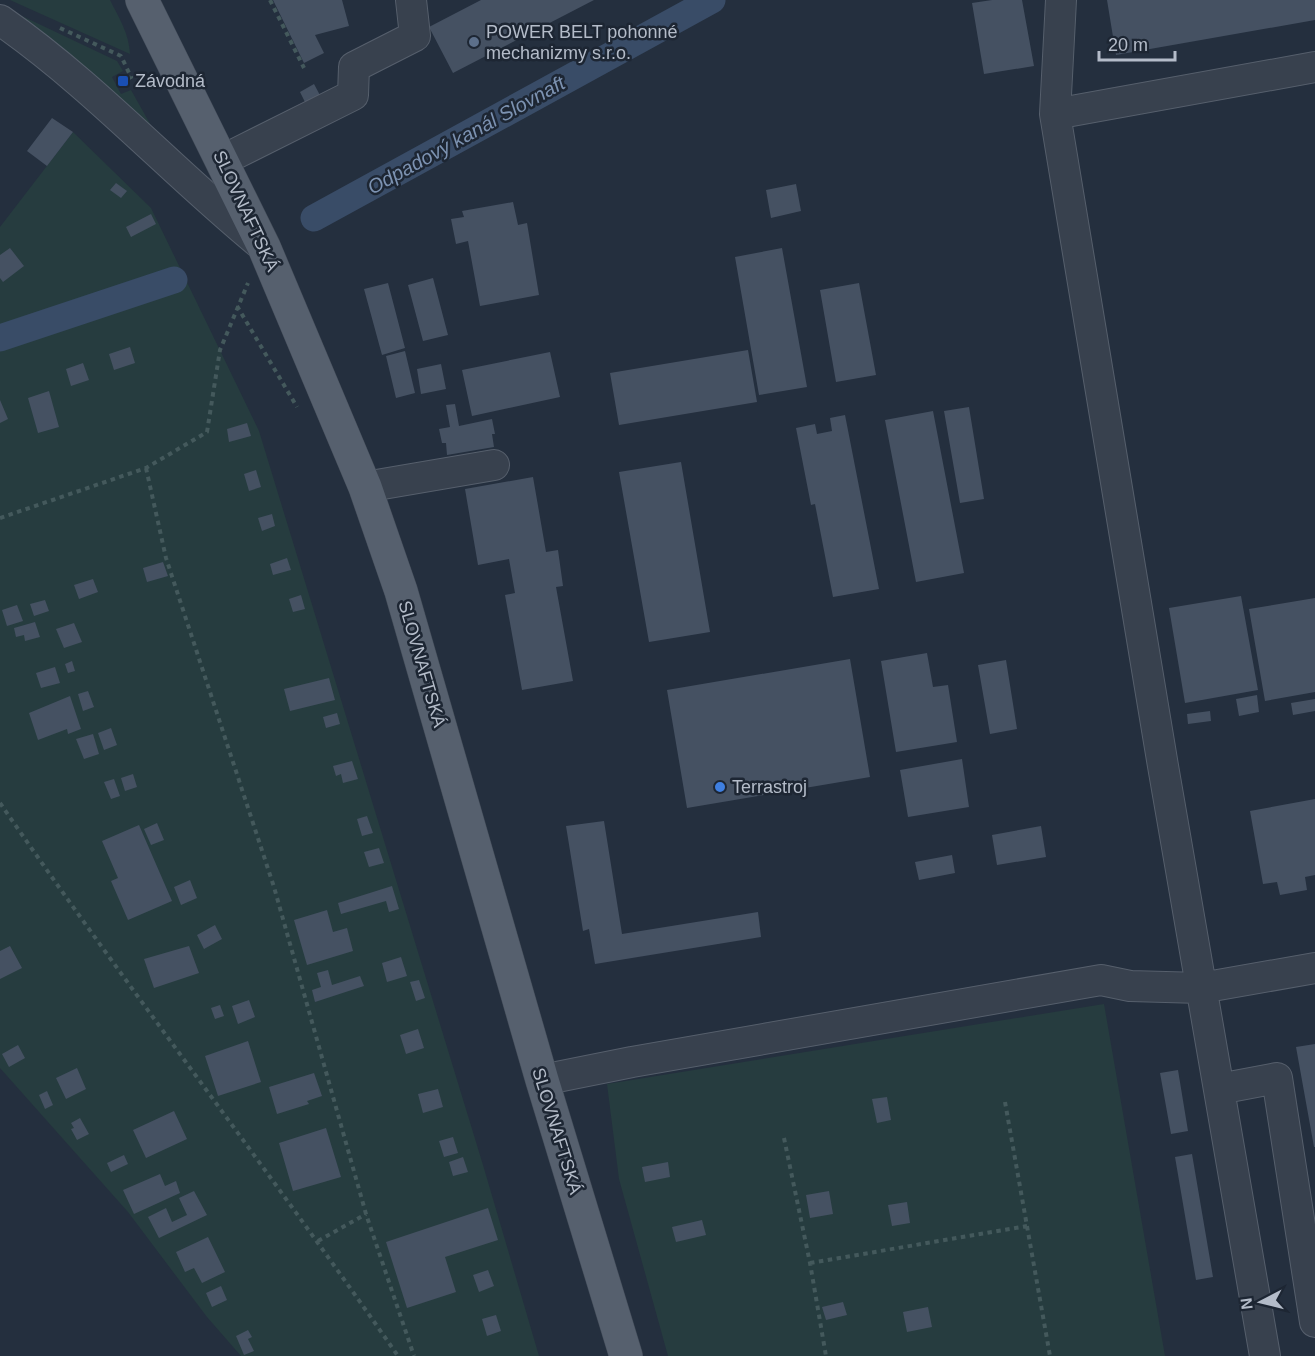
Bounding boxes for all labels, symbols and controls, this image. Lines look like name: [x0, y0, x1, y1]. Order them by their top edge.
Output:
place label: POWER BELT pohonné mechanizmy s.r.o.: [486, 22, 677, 63]
scale bar: [1099, 24, 1176, 62]
marker: POWER BELT pohonné mechanizmy s.r.o.: [467, 35, 481, 49]
text: 20 m: [1108, 35, 1148, 55]
place label: Závodná: [135, 71, 206, 91]
water label: Odpadový kanál Slovnaft: [363, 71, 570, 199]
marker: Závodná: [116, 74, 130, 88]
street label: SLOVNAFTSKÁ: [209, 147, 283, 275]
street label: SLOVNAFTSKÁ: [394, 598, 450, 730]
place label: Terrastroj: [732, 777, 807, 797]
marker: Terrastroj: [713, 780, 727, 794]
street label: SLOVNAFTSKÁ: [528, 1065, 586, 1197]
north arrow: [1231, 1272, 1291, 1332]
text: N: [1237, 1297, 1256, 1311]

